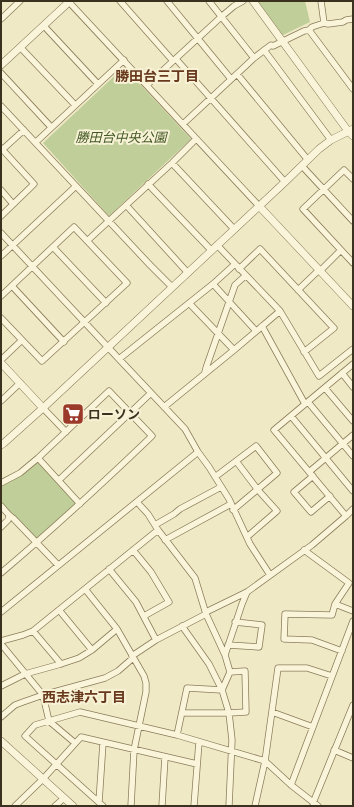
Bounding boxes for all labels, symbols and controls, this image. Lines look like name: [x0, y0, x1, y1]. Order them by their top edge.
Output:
district label: 勝田台三丁目: [115, 66, 199, 85]
park label: 勝田台中央公園: [75, 128, 168, 146]
supermarket icon: ローソン: [60, 401, 86, 427]
place label: ローソン: [88, 405, 140, 423]
district label: 西志津六丁目: [42, 687, 126, 706]

